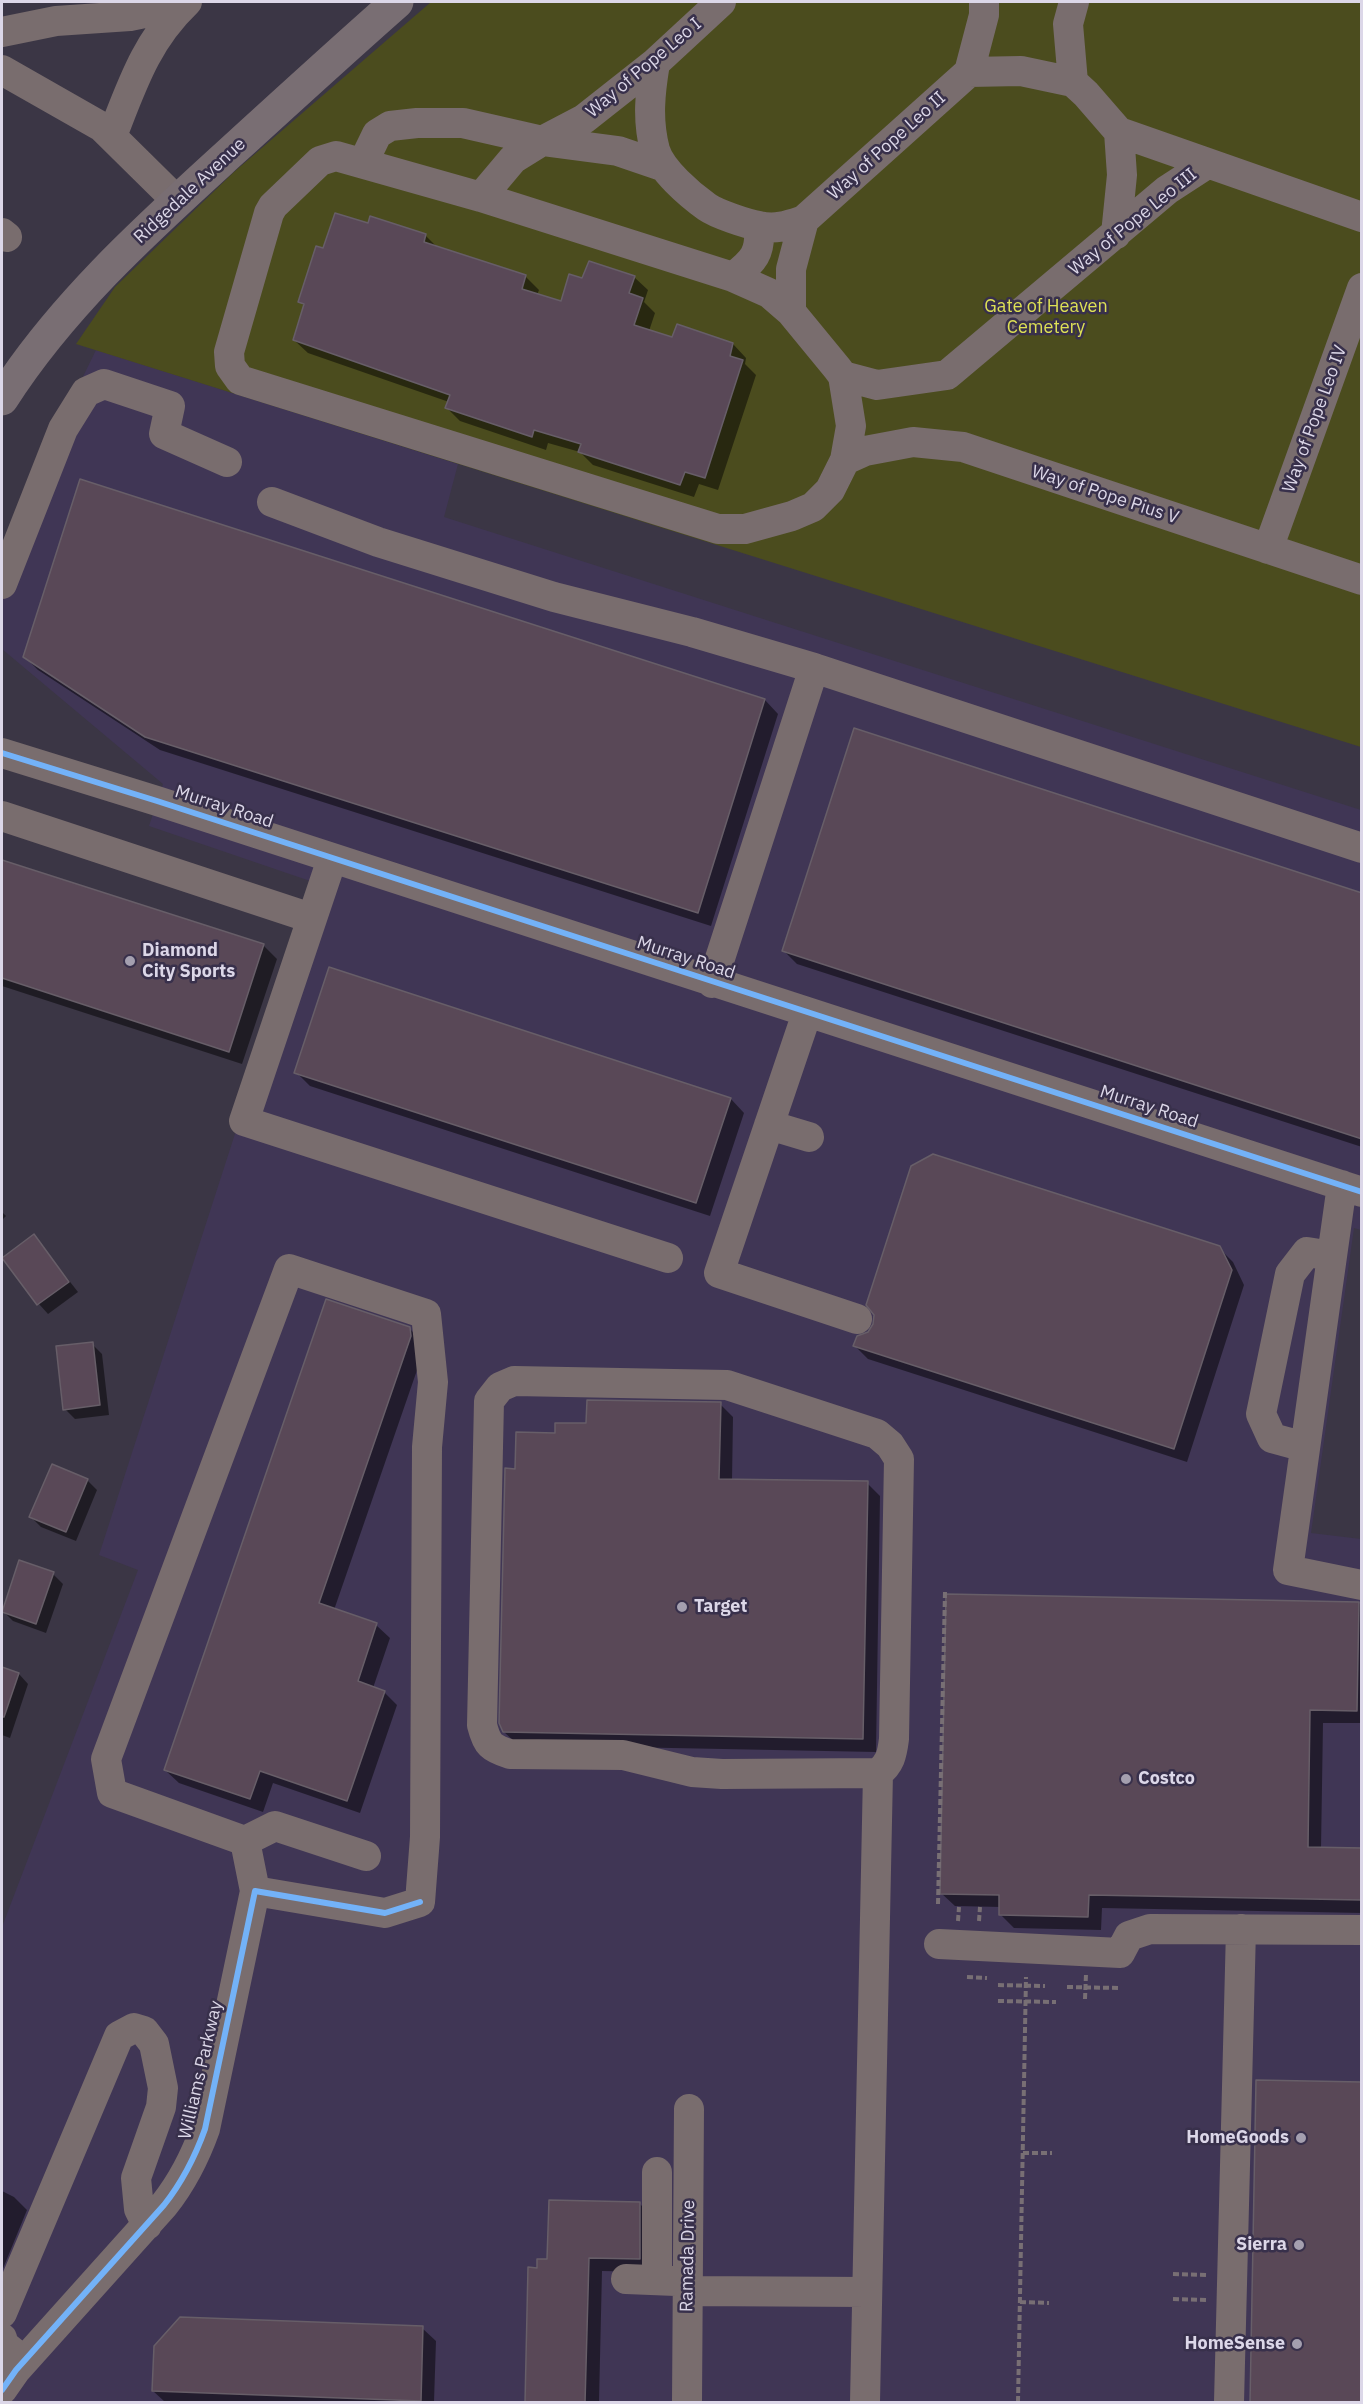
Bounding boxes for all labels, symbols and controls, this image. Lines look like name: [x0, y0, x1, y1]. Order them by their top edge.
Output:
street label: Way of Pope Leo I: [582, 13, 706, 123]
street label: Way of Pope Leo II: [824, 87, 950, 205]
street label: Ridgedale Avenue: [130, 134, 250, 248]
street label: Way of Pope Leo III: [1065, 164, 1201, 280]
park label: Gate of Heaven Cemetery: [984, 296, 1108, 338]
street label: Way of Pope Leo IV: [1278, 342, 1352, 496]
street label: Way of Pope Pius V: [1029, 461, 1181, 529]
street label: Murray Road: [172, 781, 276, 833]
street label: Murray Road: [634, 932, 738, 984]
place label: Diamond City Sports: [142, 940, 235, 982]
marker: Diamond City Sports: [123, 954, 137, 968]
street label: Murray Road: [1097, 1081, 1201, 1133]
place label: Target: [694, 1596, 747, 1618]
marker: Target: [675, 1600, 689, 1614]
place label: Costco: [1138, 1768, 1195, 1790]
marker: Costco: [1119, 1772, 1133, 1786]
street label: Williams Parkway: [175, 1999, 227, 2141]
place label: HomeGoods: [1186, 2127, 1289, 2149]
marker: HomeGoods: [1294, 2131, 1308, 2145]
street label: Ramada Drive: [676, 2200, 700, 2312]
place label: Sierra: [1236, 2234, 1287, 2256]
marker: Sierra: [1292, 2238, 1306, 2252]
place label: HomeSense: [1185, 2333, 1285, 2355]
marker: HomeSense: [1290, 2337, 1304, 2351]

